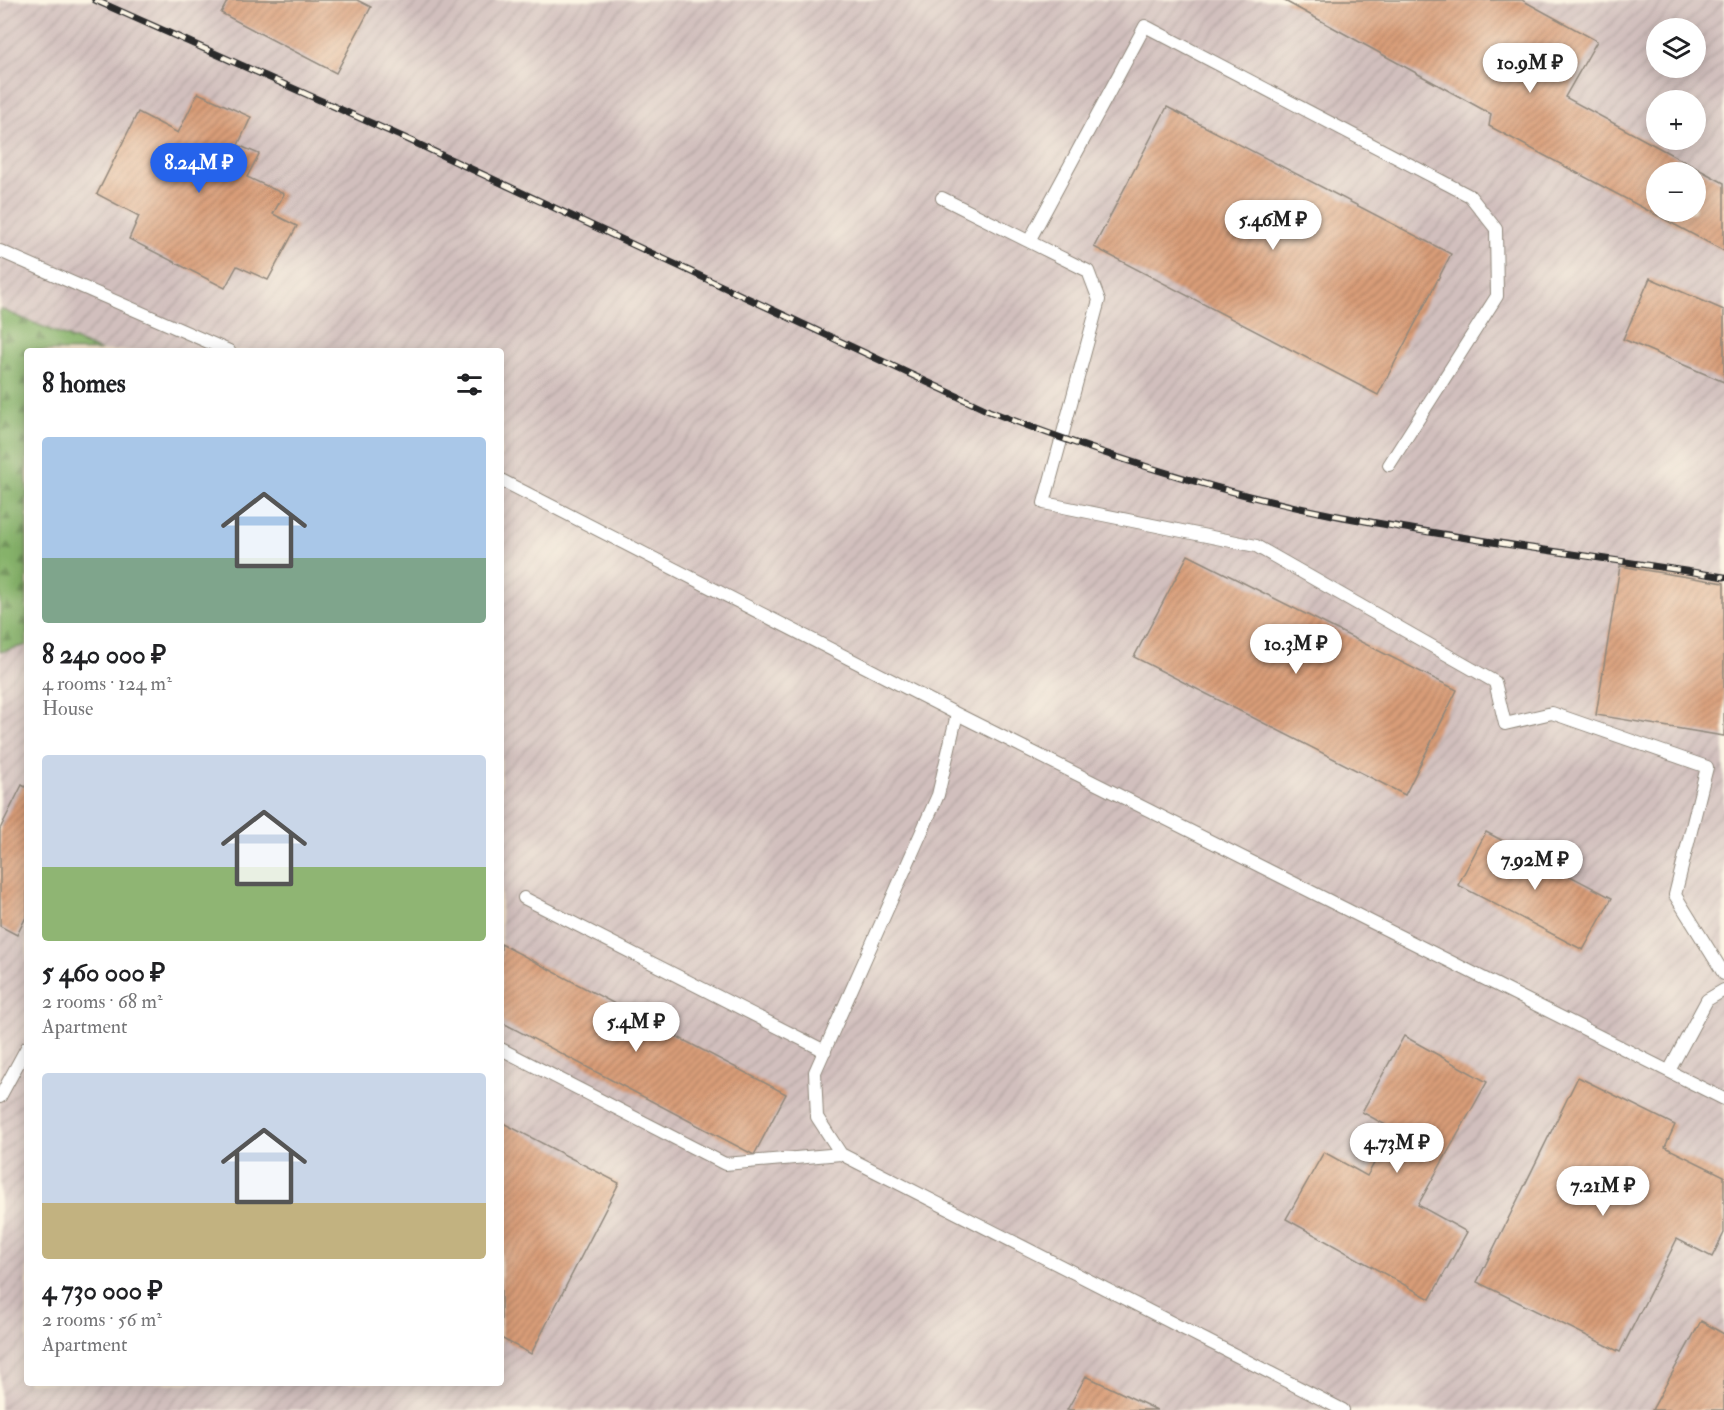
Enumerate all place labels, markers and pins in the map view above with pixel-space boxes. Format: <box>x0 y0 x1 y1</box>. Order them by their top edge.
pin: 10.9M ₽ <box>1475 43 1585 94</box>
pin: 8.24M ₽ <box>144 143 254 194</box>
pin: 5.46M ₽ <box>1218 200 1328 251</box>
pin: 10.3M ₽ <box>1241 624 1351 675</box>
pin: 7.92M ₽ <box>1480 840 1590 891</box>
pin: 5.4M ₽ <box>587 1002 685 1053</box>
pin: 4.73M ₽ <box>1342 1123 1452 1174</box>
pin: 7.21M ₽ <box>1548 1166 1658 1217</box>

